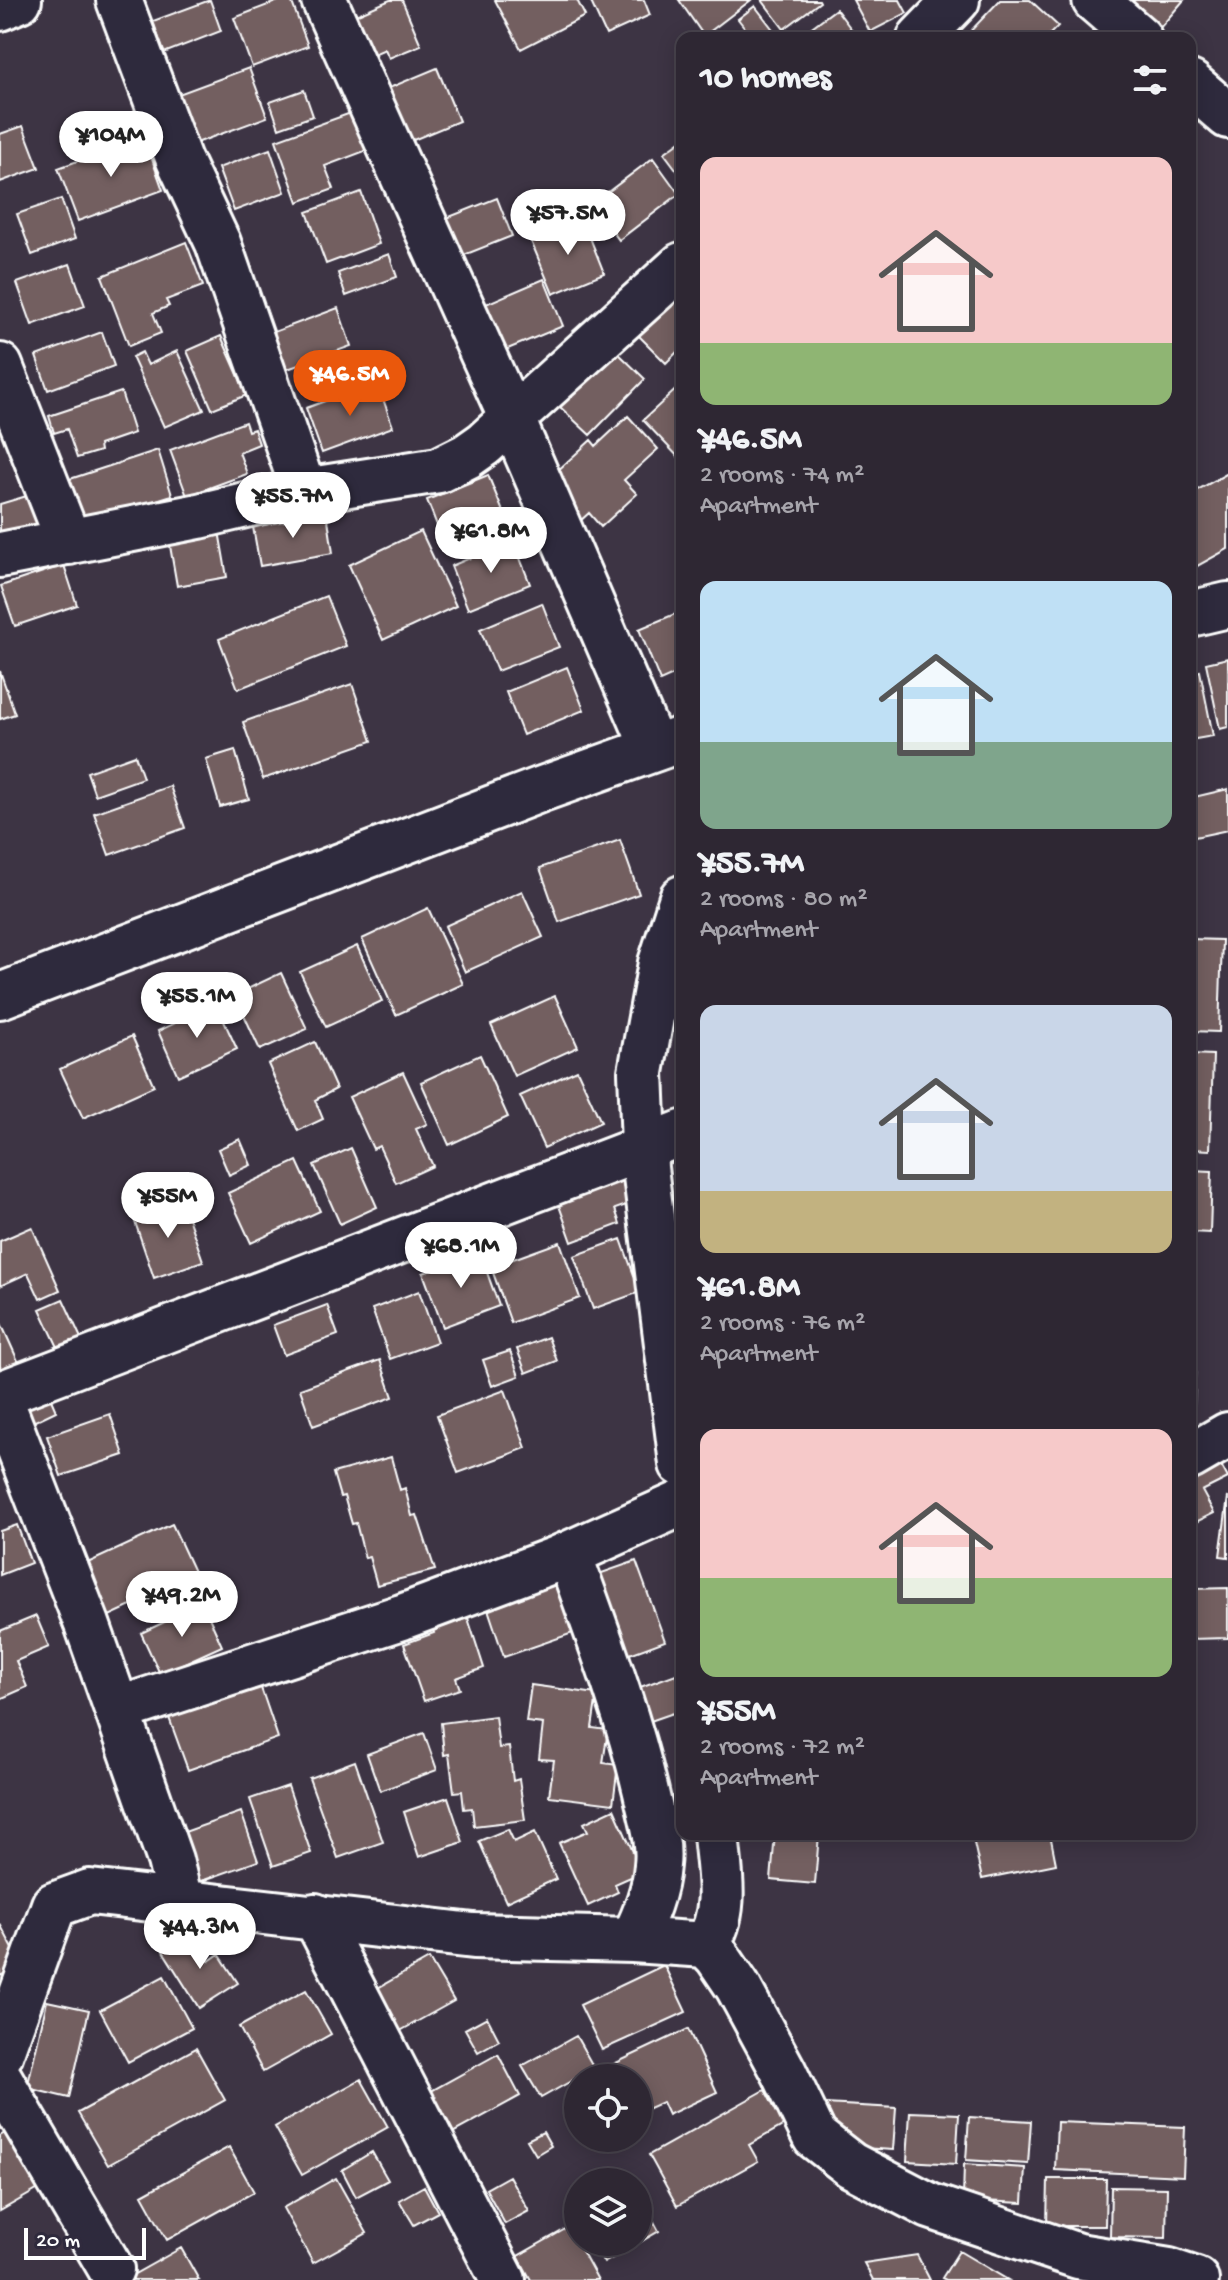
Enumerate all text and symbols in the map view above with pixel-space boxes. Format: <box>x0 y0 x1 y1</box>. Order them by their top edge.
icon: filters <box>1128 58 1172 102</box>
text: 10 homes <box>700 60 831 100</box>
pin: ¥104M <box>55 111 167 179</box>
text: ¥104M <box>77 121 145 152</box>
pin: ¥57.5M <box>503 189 633 257</box>
text: ¥57.5M <box>528 199 608 230</box>
icon: home <box>864 209 1008 353</box>
pin: ¥46.5M <box>285 350 415 418</box>
text: ¥46.5M <box>311 360 389 391</box>
text: ¥46.5M <box>700 421 801 461</box>
text: 2 rooms · 74 m² <box>700 461 864 492</box>
pin: ¥55.7M <box>228 472 358 540</box>
text: ¥55.7M <box>253 482 333 513</box>
text: Apartment <box>700 492 817 523</box>
pin: ¥61.8M <box>426 507 556 575</box>
text: ¥61.8M <box>453 517 529 548</box>
icon: home <box>864 633 1008 777</box>
text: ¥55.7M <box>700 845 803 885</box>
text: 2 rooms · 80 m² <box>700 885 868 916</box>
text: Apartment <box>700 916 817 947</box>
pin: ¥55.1M <box>132 972 262 1040</box>
text: ¥55.1M <box>159 982 235 1013</box>
icon: home <box>864 1057 1008 1201</box>
pin: ¥55M <box>121 1172 215 1240</box>
text: ¥55M <box>139 1182 197 1213</box>
pin: ¥68.1M <box>396 1222 526 1290</box>
text: ¥68.1M <box>423 1232 499 1263</box>
text: ¥61.8M <box>700 1269 800 1309</box>
text: 2 rooms · 76 m² <box>700 1309 865 1340</box>
text: Apartment <box>700 1340 817 1371</box>
icon: home <box>864 1481 1008 1625</box>
pin: ¥49.2M <box>117 1571 247 1639</box>
text: ¥49.2M <box>144 1581 220 1612</box>
text: ¥55M <box>700 1693 775 1733</box>
text: 2 rooms · 72 m² <box>700 1733 865 1764</box>
text: Apartment <box>700 1764 817 1795</box>
pin: ¥44.3M <box>135 1903 265 1971</box>
text: ¥44.3M <box>162 1913 238 1944</box>
map controls <box>564 2064 652 2256</box>
button: locate <box>564 2064 652 2152</box>
button: layers <box>564 2168 652 2256</box>
scale bar <box>24 2224 146 2260</box>
text: 20 m <box>36 2229 80 2255</box>

